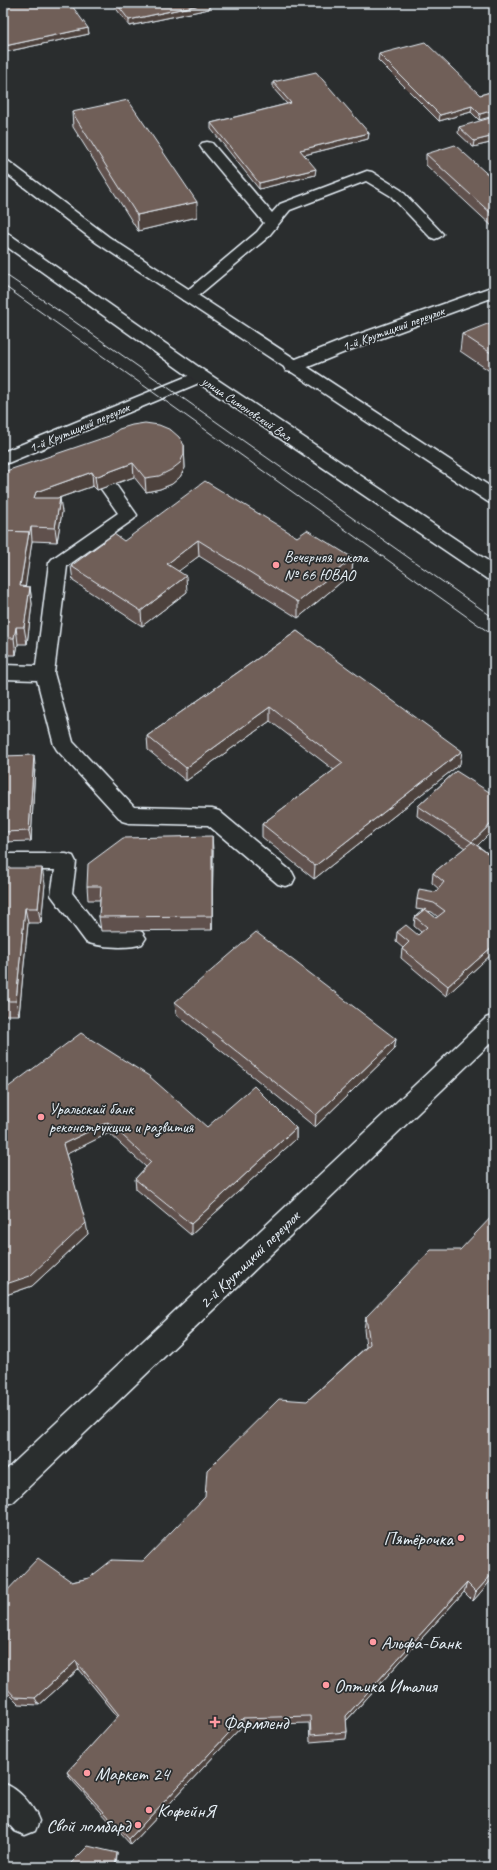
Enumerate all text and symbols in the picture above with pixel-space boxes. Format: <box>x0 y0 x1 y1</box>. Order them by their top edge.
street label: 1-й Крутицкий переулок <box>340 303 448 355</box>
street label: улица Симоновский Вал <box>198 372 295 445</box>
street label: 1-й Крутицкий переулок <box>27 399 133 456</box>
place label: Вечерняя школа № 66 ЮВАО <box>284 547 369 585</box>
marker: Вечерняя школа № 66 ЮВАО <box>271 560 281 570</box>
place label: Уральский банк реконструкции и развития <box>49 1099 195 1137</box>
marker: Уральский банк реконструкции и развития <box>36 1112 46 1122</box>
street label: 2-й Крутицкий переулок <box>195 1205 306 1313</box>
place label: Пятёрочка <box>383 1527 454 1551</box>
marker: Пятёрочка <box>456 1533 466 1543</box>
place label: Альфа-Банк <box>381 1631 463 1655</box>
marker: Альфа-Банк <box>368 1637 378 1647</box>
place label: Оптика Италия <box>334 1674 439 1698</box>
marker: Оптика Италия <box>321 1680 331 1690</box>
place label: Фармленд <box>223 1711 290 1735</box>
marker: Фармленд <box>210 1717 220 1727</box>
place label: Маркет 24 <box>95 1762 172 1786</box>
marker: Маркет 24 <box>82 1768 92 1778</box>
place label: КофейнЯ <box>157 1799 217 1823</box>
marker: КофейнЯ <box>144 1805 154 1815</box>
place label: Свой ломбард <box>46 1814 132 1838</box>
marker: Свой ломбард <box>133 1820 143 1830</box>

